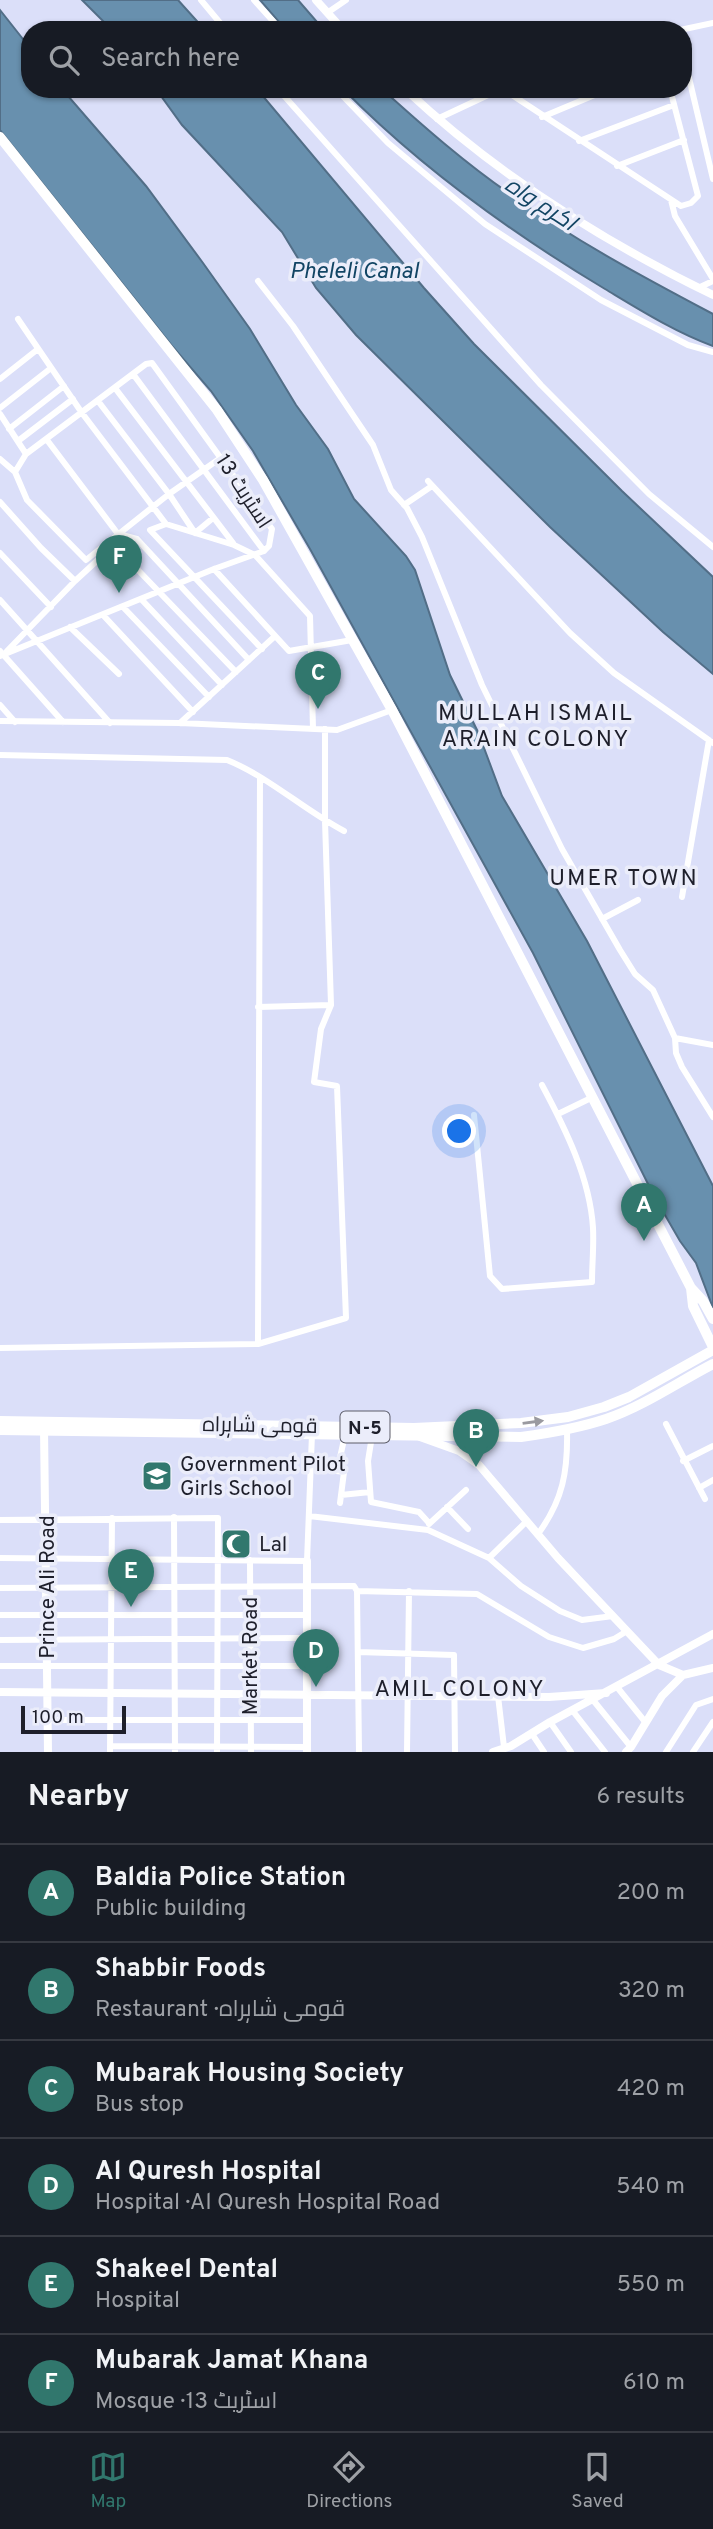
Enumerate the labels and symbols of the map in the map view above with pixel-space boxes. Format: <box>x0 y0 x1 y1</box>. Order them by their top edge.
water label: اکرم واہ <box>499 171 583 240</box>
water label: Pheleli Canal <box>289 258 420 287</box>
street label: اسٹریٹ 13 <box>209 449 277 534</box>
pin: F <box>96 535 142 593</box>
pin: C <box>295 651 341 709</box>
district label: MULLAH ISMAIL ARAIN COLONY <box>438 700 634 755</box>
district label: UMER TOWN <box>549 865 699 894</box>
your location <box>442 1114 476 1148</box>
pin: A <box>621 1183 667 1241</box>
pin: B <box>453 1409 499 1467</box>
street label: قومی شاہراہ <box>202 1412 318 1441</box>
road number: N-5 <box>340 1412 390 1442</box>
one-way arrow <box>523 1416 545 1427</box>
place label: Government Pilot Girls School <box>180 1452 346 1503</box>
school or university icon: Government Pilot Girls School <box>140 1459 174 1493</box>
street label: Prince Ali Road <box>35 1515 62 1659</box>
mosque icon: Lal <box>219 1527 253 1561</box>
place label: Lal <box>259 1532 287 1559</box>
pin: E <box>108 1549 154 1607</box>
street label: Market Road <box>238 1597 265 1715</box>
pin: D <box>293 1629 339 1687</box>
district label: AMIL COLONY <box>374 1676 546 1705</box>
scale bar <box>21 1703 126 1735</box>

